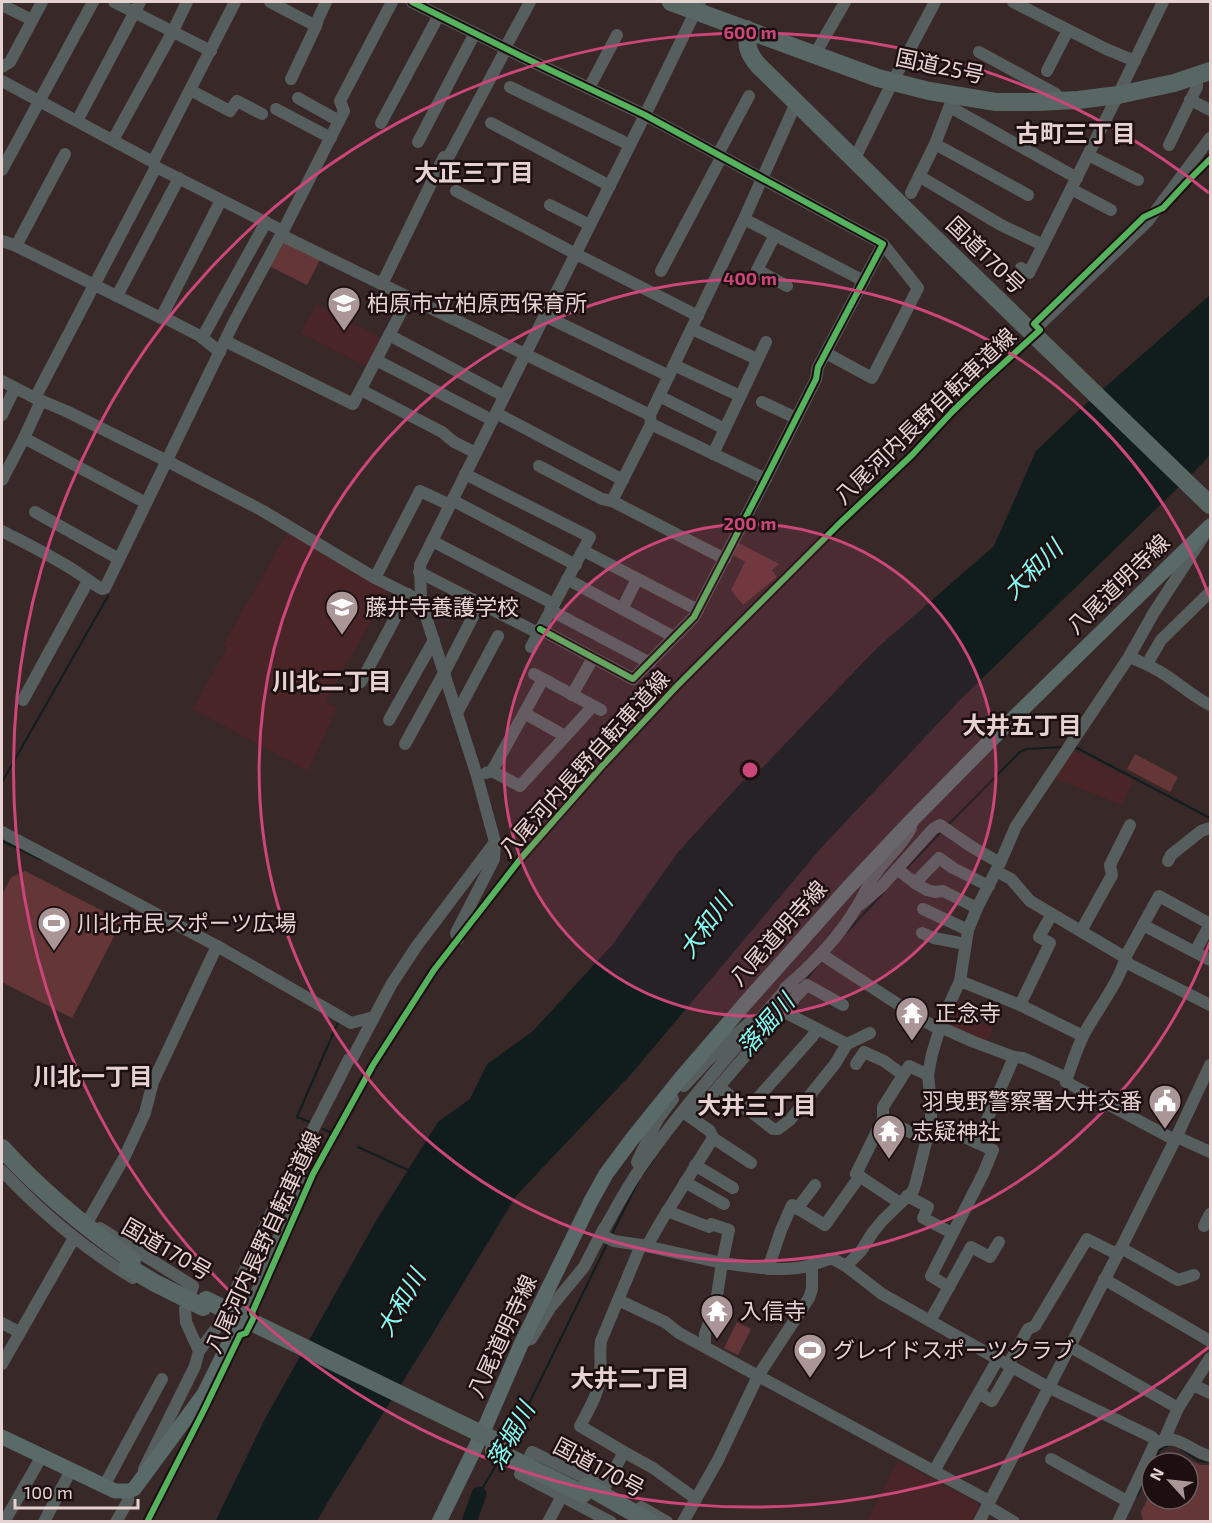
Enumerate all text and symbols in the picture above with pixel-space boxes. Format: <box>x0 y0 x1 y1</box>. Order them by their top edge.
text: 600 m <box>723 21 777 43</box>
street label: 国道25号 <box>893 43 987 87</box>
district label: 古町三丁目 <box>1016 118 1136 147</box>
district label: 大正三丁目 <box>414 157 534 186</box>
street label: 国道170号 <box>942 210 1031 298</box>
text: 400 m <box>723 267 777 289</box>
school or university icon: 柏原市立柏原西保育所 <box>326 285 362 332</box>
place label: 柏原市立柏原西保育所 <box>367 289 587 315</box>
street label: 八尾河内長野自転車道線 <box>828 322 1020 509</box>
text: 200 m <box>724 512 776 534</box>
street label: 八尾道明寺線 <box>1061 528 1174 638</box>
water label: 大和川 <box>996 531 1070 605</box>
school or university icon: 藤井寺養護学校 <box>324 589 360 636</box>
place label: 藤井寺養護学校 <box>365 593 519 619</box>
street label: 八尾河内長野自転車道線 <box>493 665 674 862</box>
district label: 川北二丁目 <box>272 666 392 695</box>
district label: 大井五丁目 <box>962 710 1082 739</box>
centre of rings <box>740 760 760 780</box>
street label: 八尾道明寺線 <box>723 875 831 990</box>
water label: 大和川 <box>672 885 739 963</box>
sports icon: 川北市民スポーツ広場 <box>36 905 72 952</box>
place label: 川北市民スポーツ広場 <box>77 909 297 935</box>
water label: 落堀川 <box>730 985 801 1061</box>
temple icon: 正念寺 <box>894 995 930 1042</box>
place label: 正念寺 <box>935 999 1001 1025</box>
district label: 川北一丁目 <box>33 1061 153 1090</box>
public building icon: 羽曳野警察署大井交番 <box>1147 1083 1183 1130</box>
place label: 羽曳野警察署大井交番 <box>922 1087 1142 1113</box>
district label: 大井三丁目 <box>697 1090 817 1119</box>
temple icon: 志疑神社 <box>871 1113 907 1160</box>
place label: 志疑神社 <box>912 1117 1000 1143</box>
street label: 八尾河内長野自転車道線 <box>199 1126 325 1357</box>
street label: 国道170号 <box>118 1212 217 1284</box>
water label: 大和川 <box>369 1261 432 1341</box>
street label: 八尾道明寺線 <box>461 1270 541 1401</box>
temple icon: 入信寺 <box>699 1293 735 1340</box>
place label: 入信寺 <box>740 1297 806 1323</box>
sports icon: グレイドスポーツクラブ <box>792 1332 828 1379</box>
place label: グレイドスポーツクラブ <box>833 1336 1075 1362</box>
district label: 大井二丁目 <box>570 1363 690 1392</box>
water label: 落堀川 <box>480 1394 541 1474</box>
street label: 国道170号 <box>550 1431 649 1501</box>
north arrow <box>1140 1451 1200 1511</box>
text: N <box>1145 1464 1167 1483</box>
scale bar <box>15 1472 138 1510</box>
text: 100 m <box>24 1481 73 1503</box>

